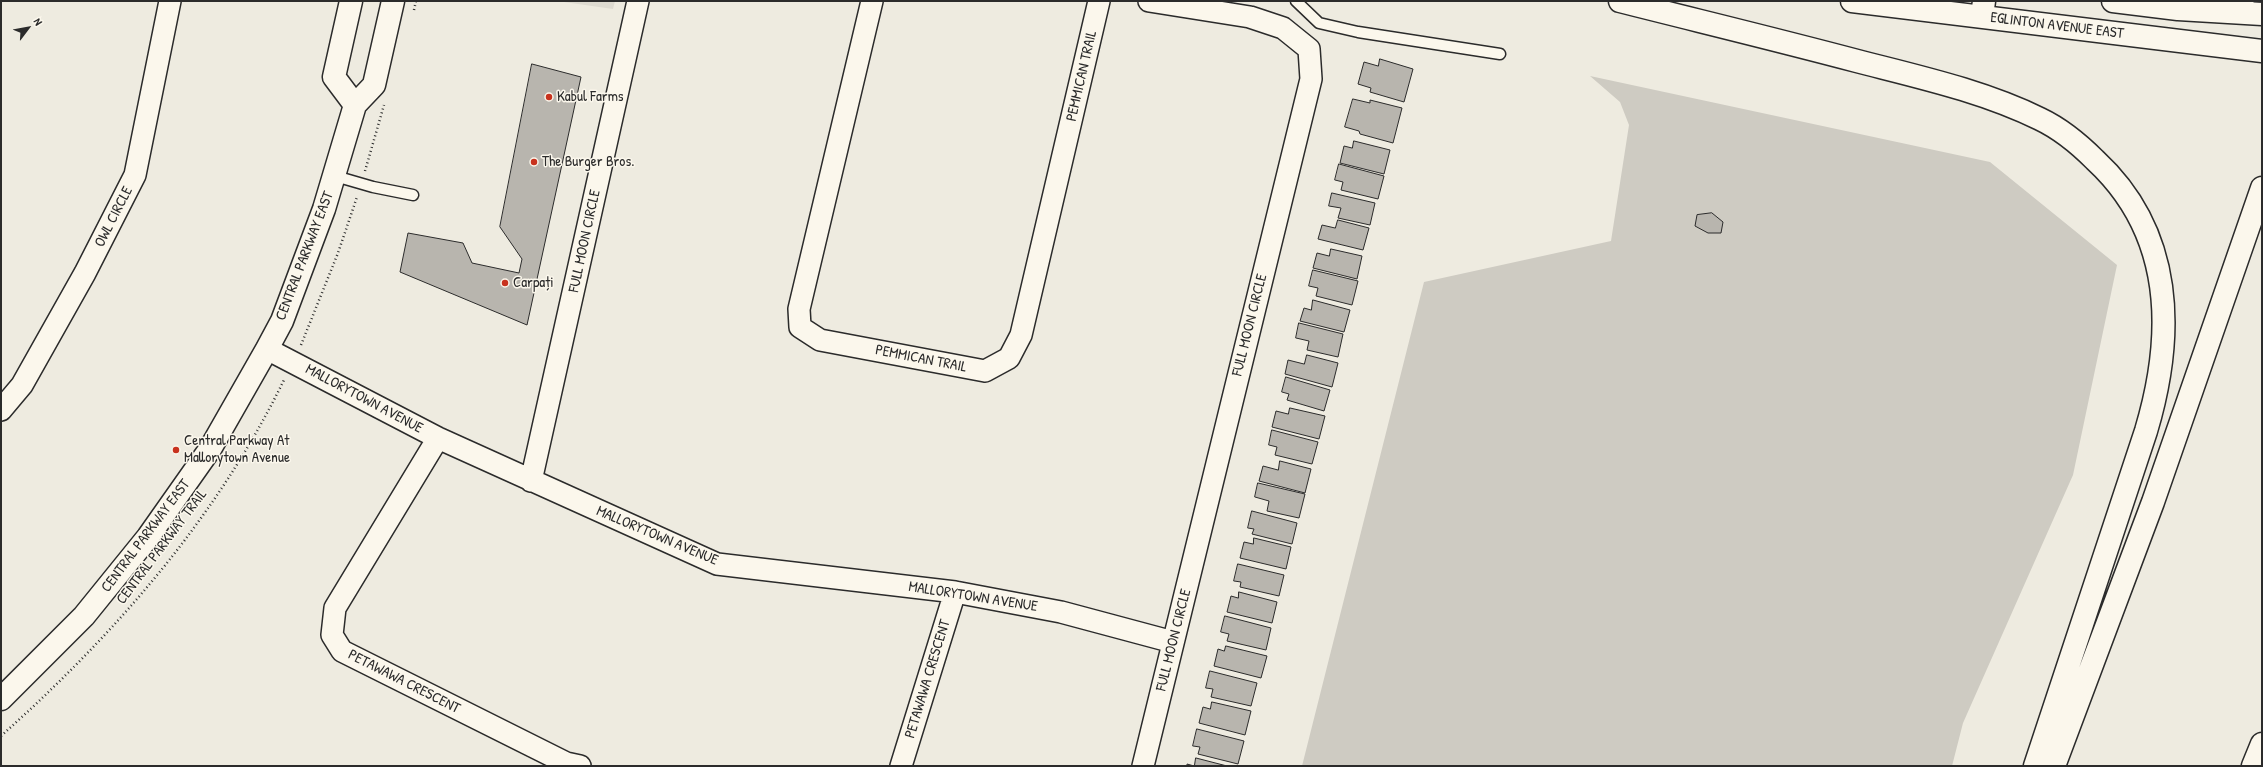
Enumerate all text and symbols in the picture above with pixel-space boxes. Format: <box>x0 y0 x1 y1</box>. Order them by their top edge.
north arrow <box>8 8 48 48</box>
street label: EGLINTON AVENUE EAST <box>1989 9 2125 43</box>
text: N <box>31 15 46 28</box>
street label: PEMMICAN TRAIL <box>1063 29 1101 123</box>
place label: Kabul Farms <box>557 88 624 106</box>
marker: Kabul Farms <box>544 92 554 102</box>
place label: The Burger Bros. <box>542 153 634 171</box>
marker: The Burger Bros. <box>529 157 539 167</box>
street label: OWL CIRCLE <box>91 184 137 250</box>
street label: FULL MOON CIRCLE <box>565 188 605 294</box>
street label: CENTRAL PARKWAY EAST <box>272 189 338 323</box>
street label: FULL MOON CIRCLE <box>1229 272 1271 378</box>
place label: Carpați <box>513 274 554 292</box>
marker: Carpați <box>500 278 510 288</box>
street label: PEMMICAN TRAIL <box>874 341 968 377</box>
street label: MALLORYTOWN AVENUE <box>302 360 426 438</box>
place label: Central Parkway At Mallorytown Avenue <box>184 432 290 467</box>
marker: Central Parkway At Mallorytown Avenue <box>171 445 181 455</box>
street label: CENTRAL PARKWAY EAST <box>98 476 194 596</box>
street label: CENTRAL PARKWAY TRAIL <box>113 486 211 608</box>
street label: MALLORYTOWN AVENUE <box>593 502 721 570</box>
street label: MALLORYTOWN AVENUE <box>907 578 1039 616</box>
street label: FULL MOON CIRCLE <box>1153 587 1195 693</box>
street label: PETAWAWA CRESCENT <box>901 617 955 741</box>
street label: PETAWAWA CRESCENT <box>345 646 463 718</box>

